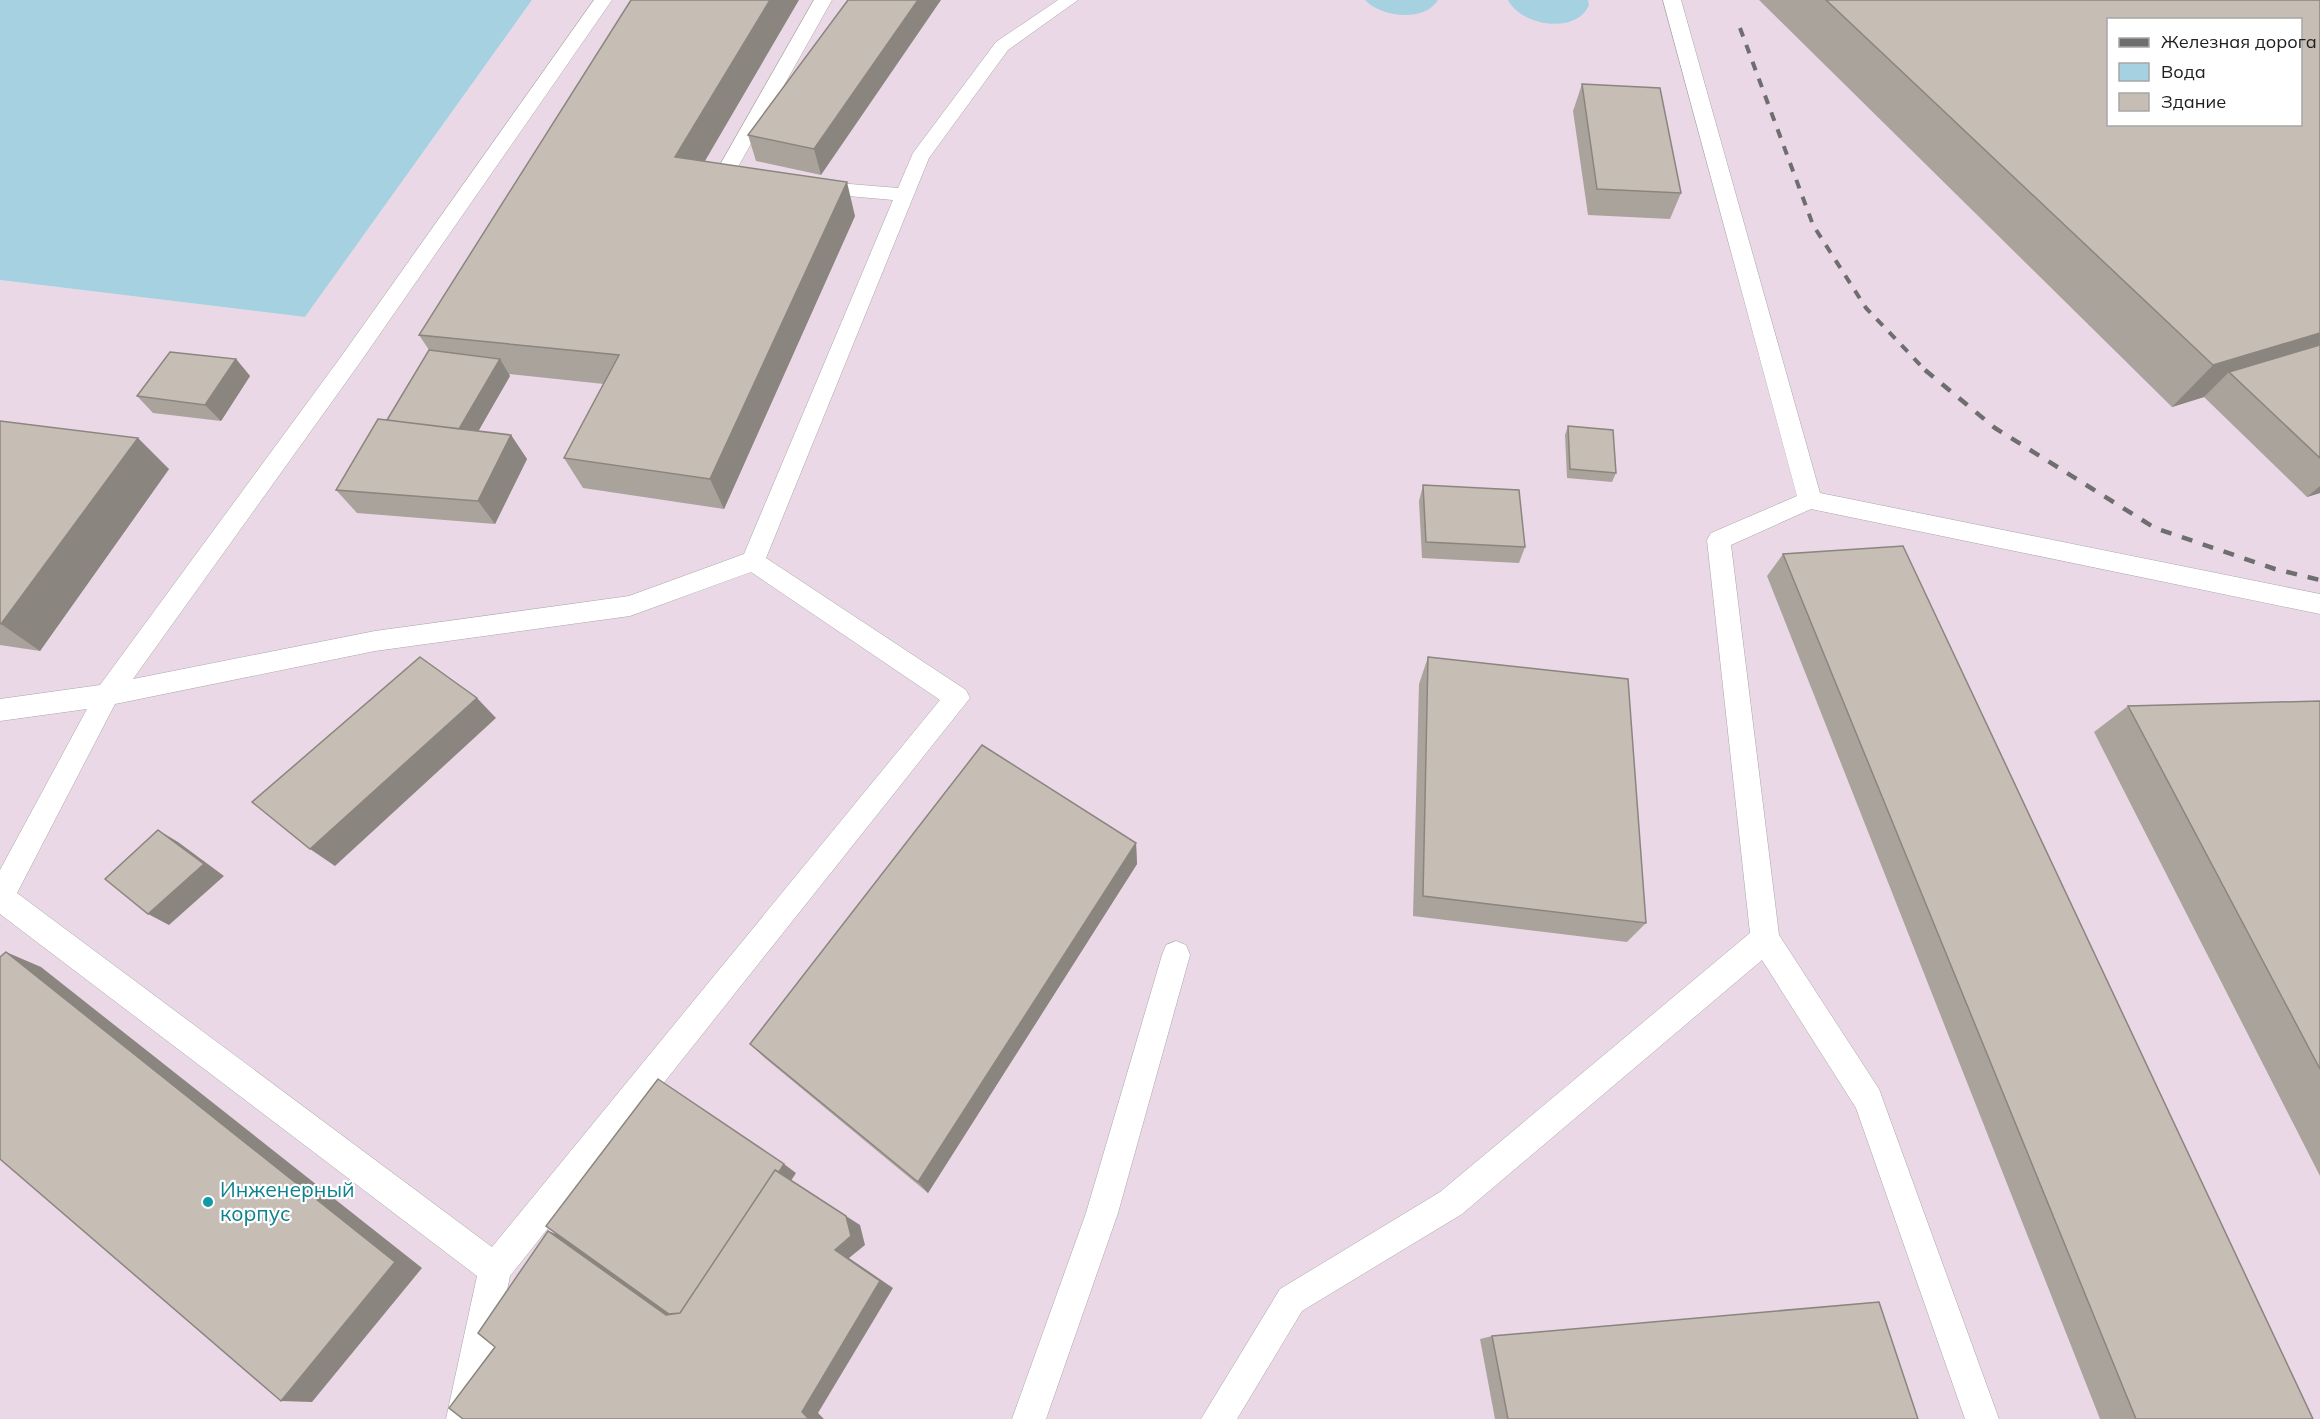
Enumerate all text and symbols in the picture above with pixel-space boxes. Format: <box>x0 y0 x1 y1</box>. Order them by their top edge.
legend <box>2107 18 2302 126</box>
text: Железная дорога <box>2161 30 2317 53</box>
text: Вода <box>2161 60 2206 83</box>
text: Здание <box>2161 90 2226 113</box>
place label: Инженерный корпус <box>220 1176 355 1226</box>
marker: Инженерный корпус <box>201 1195 215 1209</box>

